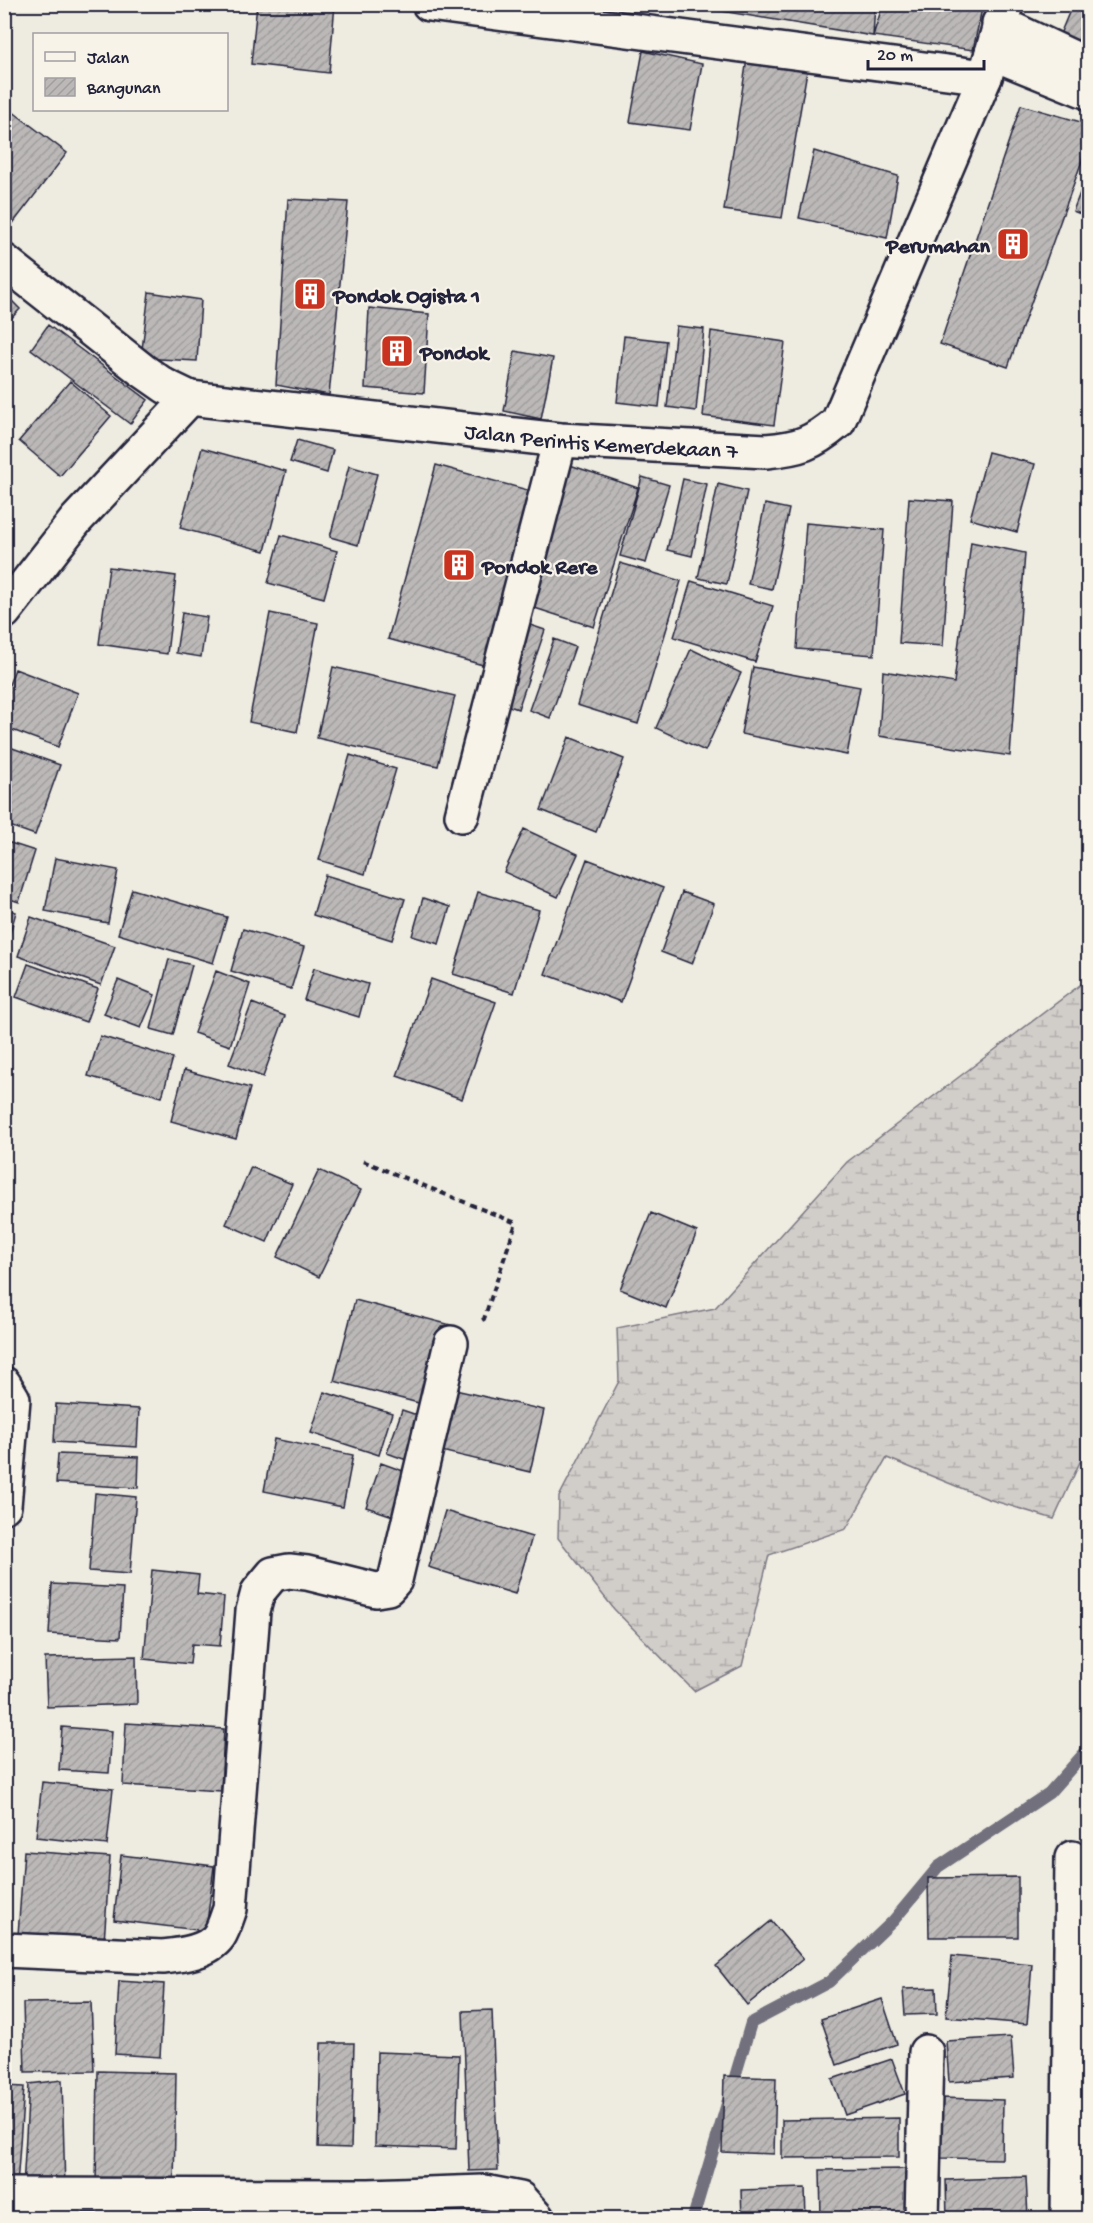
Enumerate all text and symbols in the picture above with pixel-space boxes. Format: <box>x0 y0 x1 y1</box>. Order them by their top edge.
legend <box>33 33 228 111</box>
scale bar <box>868 33 984 71</box>
text: 20 m <box>877 46 913 67</box>
text: Jalan <box>87 49 129 70</box>
text: Bangunan <box>86 79 161 100</box>
building icon: Perumahan <box>995 226 1031 262</box>
place label: Perumahan <box>885 235 991 261</box>
building icon: Pondok Ogista 1 <box>292 276 328 312</box>
place label: Pondok Ogista 1 <box>332 285 480 311</box>
building icon: Pondok <box>379 333 415 369</box>
place label: Pondok <box>419 342 490 368</box>
street label: Jalan Perintis Kemerdekaan 7 <box>463 420 739 467</box>
building icon: Pondok Rere <box>441 547 477 583</box>
place label: Pondok Rere <box>481 556 598 582</box>

